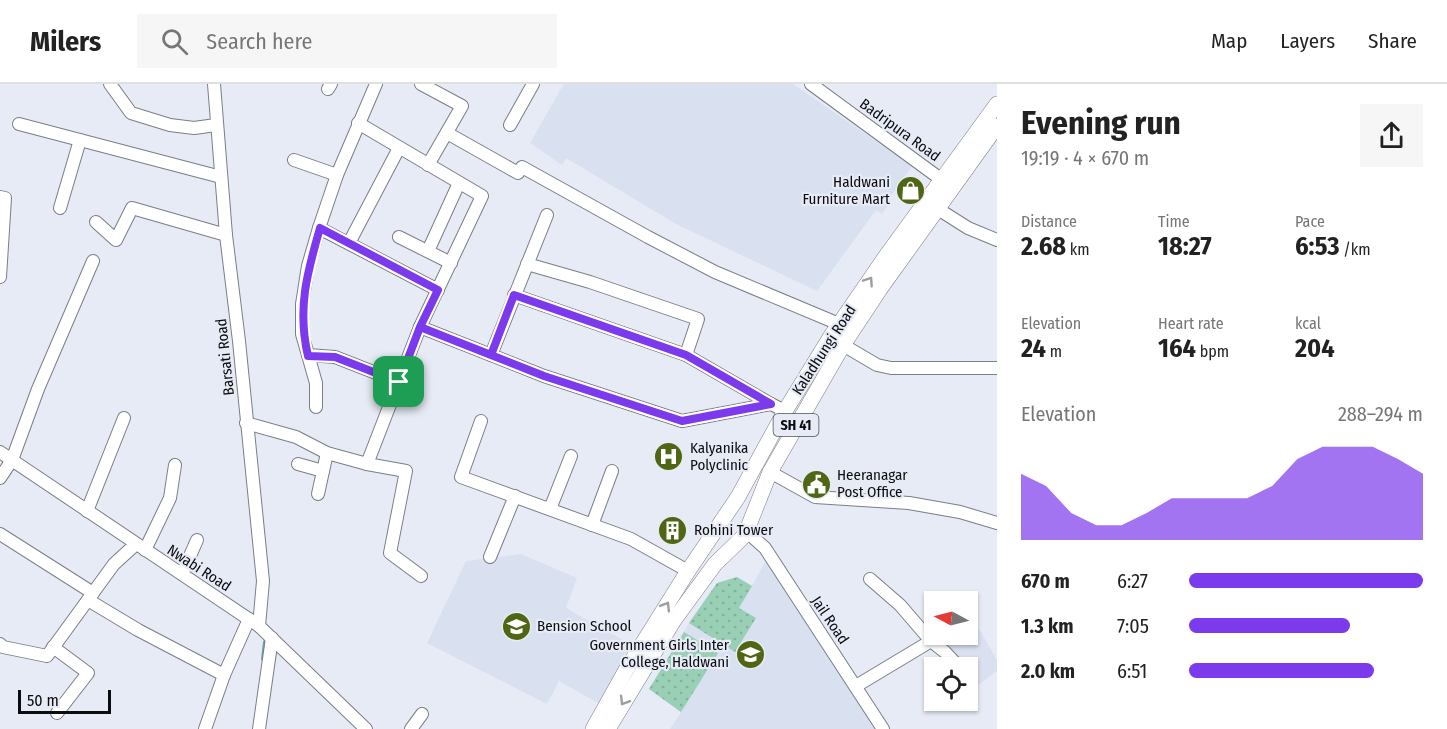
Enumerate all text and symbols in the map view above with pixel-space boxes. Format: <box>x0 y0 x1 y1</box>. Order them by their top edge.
search box <box>137 14 557 68</box>
text: Milers <box>30 25 101 58</box>
icon: search <box>158 25 191 58</box>
text: Search here <box>206 28 312 55</box>
text: Map <box>1211 28 1247 54</box>
text: Layers <box>1280 28 1335 54</box>
text: Share <box>1368 28 1417 54</box>
street label: Badripura Road <box>856 95 944 165</box>
text: Evening run <box>1021 103 1181 143</box>
button: share <box>1360 104 1423 167</box>
text: 19:19 · 4 × 670 m <box>1021 146 1149 170</box>
place label: Haldwani Furniture Mart <box>803 173 890 208</box>
shop icon: Haldwani Furniture Mart <box>895 175 927 207</box>
text: Distance <box>1021 212 1077 231</box>
text: Time <box>1158 212 1190 231</box>
text: Pace <box>1295 212 1325 231</box>
text: 2.68 <box>1021 231 1066 262</box>
text: 18:27 <box>1158 231 1212 262</box>
text: 6:53 <box>1295 231 1340 262</box>
text: km <box>1066 240 1090 259</box>
text: /km <box>1340 240 1371 259</box>
one-way arrow <box>862 277 873 288</box>
street label: Kaladhungi Road <box>788 302 860 398</box>
text: Elevation <box>1021 314 1081 333</box>
text: Heart rate <box>1158 314 1224 333</box>
text: kcal <box>1295 314 1321 333</box>
street label: Barsati Road <box>212 317 238 397</box>
text: 24 <box>1021 333 1046 364</box>
text: 164 <box>1158 333 1196 364</box>
text: 204 <box>1295 333 1335 364</box>
text: m <box>1046 342 1062 361</box>
text: bpm <box>1196 342 1229 361</box>
pin <box>373 356 424 407</box>
icon: arrive <box>382 365 415 398</box>
text: Elevation <box>1021 402 1096 426</box>
text: 288–294 m <box>1338 402 1423 426</box>
road number: SH 41 <box>774 414 818 436</box>
place label: Kalyanika Polyclinic <box>690 439 749 474</box>
hospital icon: Kalyanika Polyclinic <box>653 441 685 473</box>
place label: Heeranagar Post Office <box>837 466 908 501</box>
public building icon: Heeranagar Post Office <box>800 468 832 500</box>
building icon: Rohini Tower <box>657 514 689 546</box>
place label: Rohini Tower <box>694 521 774 539</box>
street label: Nwabi Road <box>164 541 234 595</box>
text: 670 m <box>1021 569 1070 593</box>
text: 6:27 <box>1117 569 1148 593</box>
north arrow <box>924 591 978 645</box>
map controls <box>924 591 978 711</box>
street label: Jail Road <box>807 593 853 647</box>
one-way arrow <box>659 602 670 613</box>
school or university icon: Bension School <box>500 610 532 642</box>
text: 1.3 km <box>1021 614 1073 638</box>
text: 7:05 <box>1117 614 1149 638</box>
place label: Bension School <box>537 617 632 635</box>
place label: Government Girls Inter College, Haldwani <box>589 636 730 671</box>
school or university icon: Government Girls Inter College, Haldwani <box>734 638 766 670</box>
button: locate <box>924 657 978 711</box>
text: 2.0 km <box>1021 659 1075 683</box>
text: 6:51 <box>1117 659 1147 683</box>
scale bar <box>18 687 111 714</box>
text: 50 m <box>27 691 59 710</box>
one-way arrow <box>620 695 632 705</box>

